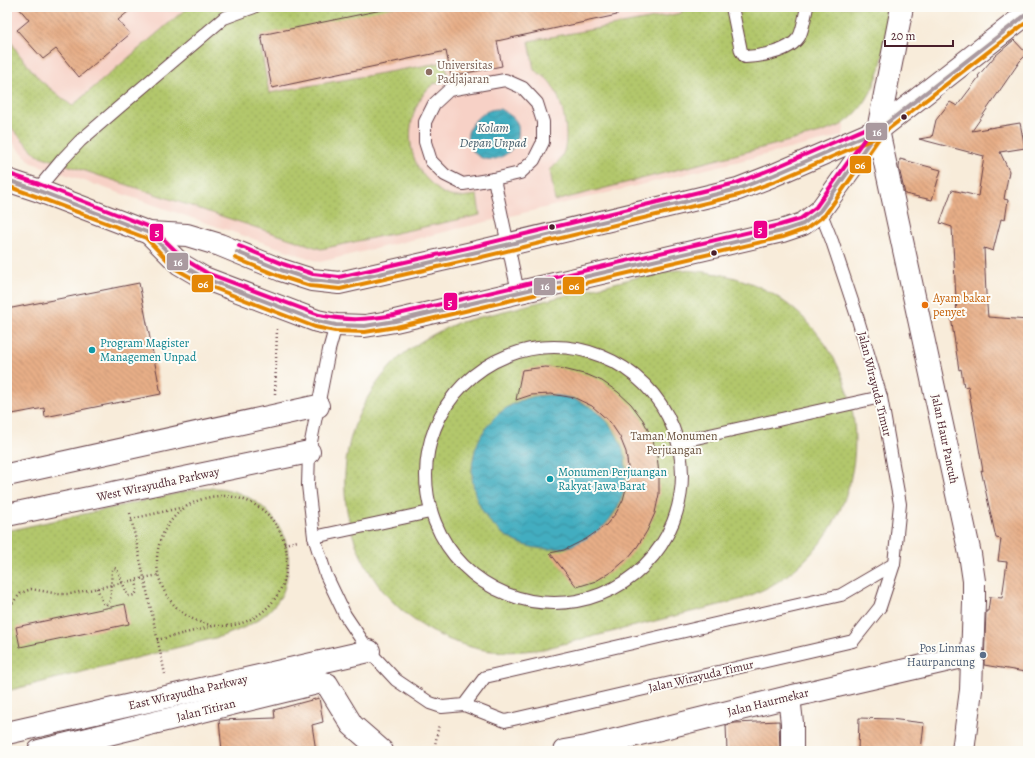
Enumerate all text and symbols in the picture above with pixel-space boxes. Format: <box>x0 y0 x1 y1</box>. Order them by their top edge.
scale bar <box>885 22 953 48</box>
text: 20 m <box>891 28 915 44</box>
place label: Universitas Padjajaran <box>437 57 493 87</box>
marker: Universitas Padjajaran <box>424 67 434 77</box>
unlabelled marker <box>899 112 909 122</box>
water label: Kolam Depan Unpad <box>460 119 526 151</box>
line badge: 16 <box>865 122 888 141</box>
text: 16 <box>872 125 882 140</box>
line badge: 06 <box>849 155 872 174</box>
text: 06 <box>855 158 865 173</box>
line badge: 5 <box>753 220 768 239</box>
unlabelled marker <box>547 222 557 232</box>
text: 5 <box>758 222 763 237</box>
line badge: 5 <box>149 223 164 242</box>
text: 5 <box>155 225 160 240</box>
unlabelled marker <box>709 248 719 258</box>
line badge: 16 <box>166 252 189 271</box>
text: 16 <box>173 255 183 270</box>
line badge: 06 <box>191 274 214 293</box>
line badge: 06 <box>562 276 585 295</box>
text: 06 <box>198 277 208 292</box>
line badge: 16 <box>533 277 556 296</box>
text: 16 <box>540 279 550 294</box>
text: 06 <box>569 279 579 294</box>
place label: Ayam bakar penyet <box>932 290 991 320</box>
line badge: 5 <box>443 292 458 311</box>
text: 5 <box>448 295 453 310</box>
marker: Ayam bakar penyet <box>920 300 930 310</box>
street label: Jalan Wirayuda Timur <box>854 330 896 438</box>
place label: Program Magister Managemen Unpad <box>100 335 197 365</box>
marker: Program Magister Managemen Unpad <box>87 345 97 355</box>
street label: Jalan Haur Pancuh <box>928 393 962 486</box>
park label: Taman Monumen Perjuangan <box>631 428 718 458</box>
street label: West Wirayudha Parkway <box>94 463 221 505</box>
place label: Monumen Perjuangan Rakyat Jawa Barat <box>558 464 667 494</box>
marker: Monumen Perjuangan Rakyat Jawa Barat <box>545 474 555 484</box>
place label: Pos Linmas Haurpancung <box>907 640 975 670</box>
marker: Pos Linmas Haurpancung <box>978 650 988 660</box>
street label: Jalan Wirayuda Timur <box>647 656 756 696</box>
street label: East Wirayudha Parkway <box>127 670 250 713</box>
street label: Jalan Haurmekar <box>726 684 811 720</box>
street label: Jalan Titiran <box>175 695 238 725</box>

